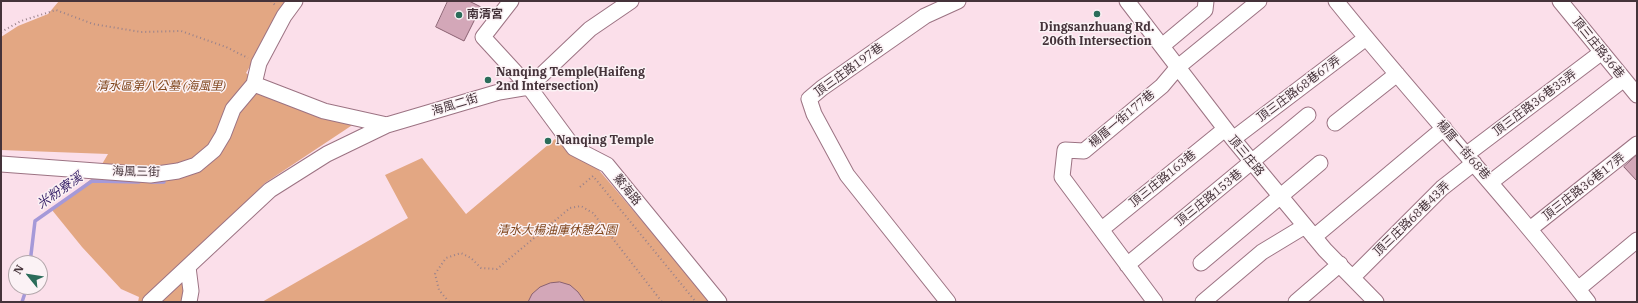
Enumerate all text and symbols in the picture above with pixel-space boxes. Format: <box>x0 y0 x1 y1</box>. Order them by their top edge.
place label: 南清宮 <box>467 8 503 22</box>
marker: Dingsanzhuang Rd. 206th Intersection <box>1092 9 1102 19</box>
marker: 南清宮 <box>454 10 464 20</box>
street label: 頂三庄路36巷 <box>1569 15 1627 81</box>
place label: Dingsanzhuang Rd. 206th Intersection <box>1040 21 1154 49</box>
street label: 頂三庄路197巷 <box>812 40 886 100</box>
street label: 頂三庄路68巷67弄 <box>1254 53 1344 125</box>
place label: Nanqing Temple(Haifeng 2nd Intersection) <box>496 66 645 94</box>
street label: 頂三庄路36巷35弄 <box>1490 67 1580 139</box>
marker: Nanqing Temple(Haifeng 2nd Intersection) <box>483 75 493 85</box>
park label: 清水區第八公墓 (海風里) <box>96 80 226 94</box>
street label: 楊厝一街177巷 <box>1086 87 1158 151</box>
street label: 海風二街 <box>430 91 480 119</box>
street label: 楊厝一街68巷 <box>1433 117 1493 183</box>
street label: 頂三庄路 <box>1225 133 1267 179</box>
place label: Nanqing Temple <box>556 134 654 148</box>
marker: Nanqing Temple <box>543 136 553 146</box>
street label: 頂三庄路163巷 <box>1127 148 1199 210</box>
street label: 頂三庄路36巷17弄 <box>1540 150 1628 224</box>
street label: 海風三街 <box>112 164 160 180</box>
street label: 頂三庄路153巷 <box>1173 167 1245 229</box>
water label: 米粉寮溪 <box>34 170 86 212</box>
street label: 鰲海路 <box>610 171 644 209</box>
street label: 頂三庄路68巷43弄 <box>1371 179 1453 259</box>
park label: 清水大楊油庫休憩公園 <box>497 224 617 238</box>
north arrow <box>8 255 48 295</box>
text: N <box>10 262 27 277</box>

